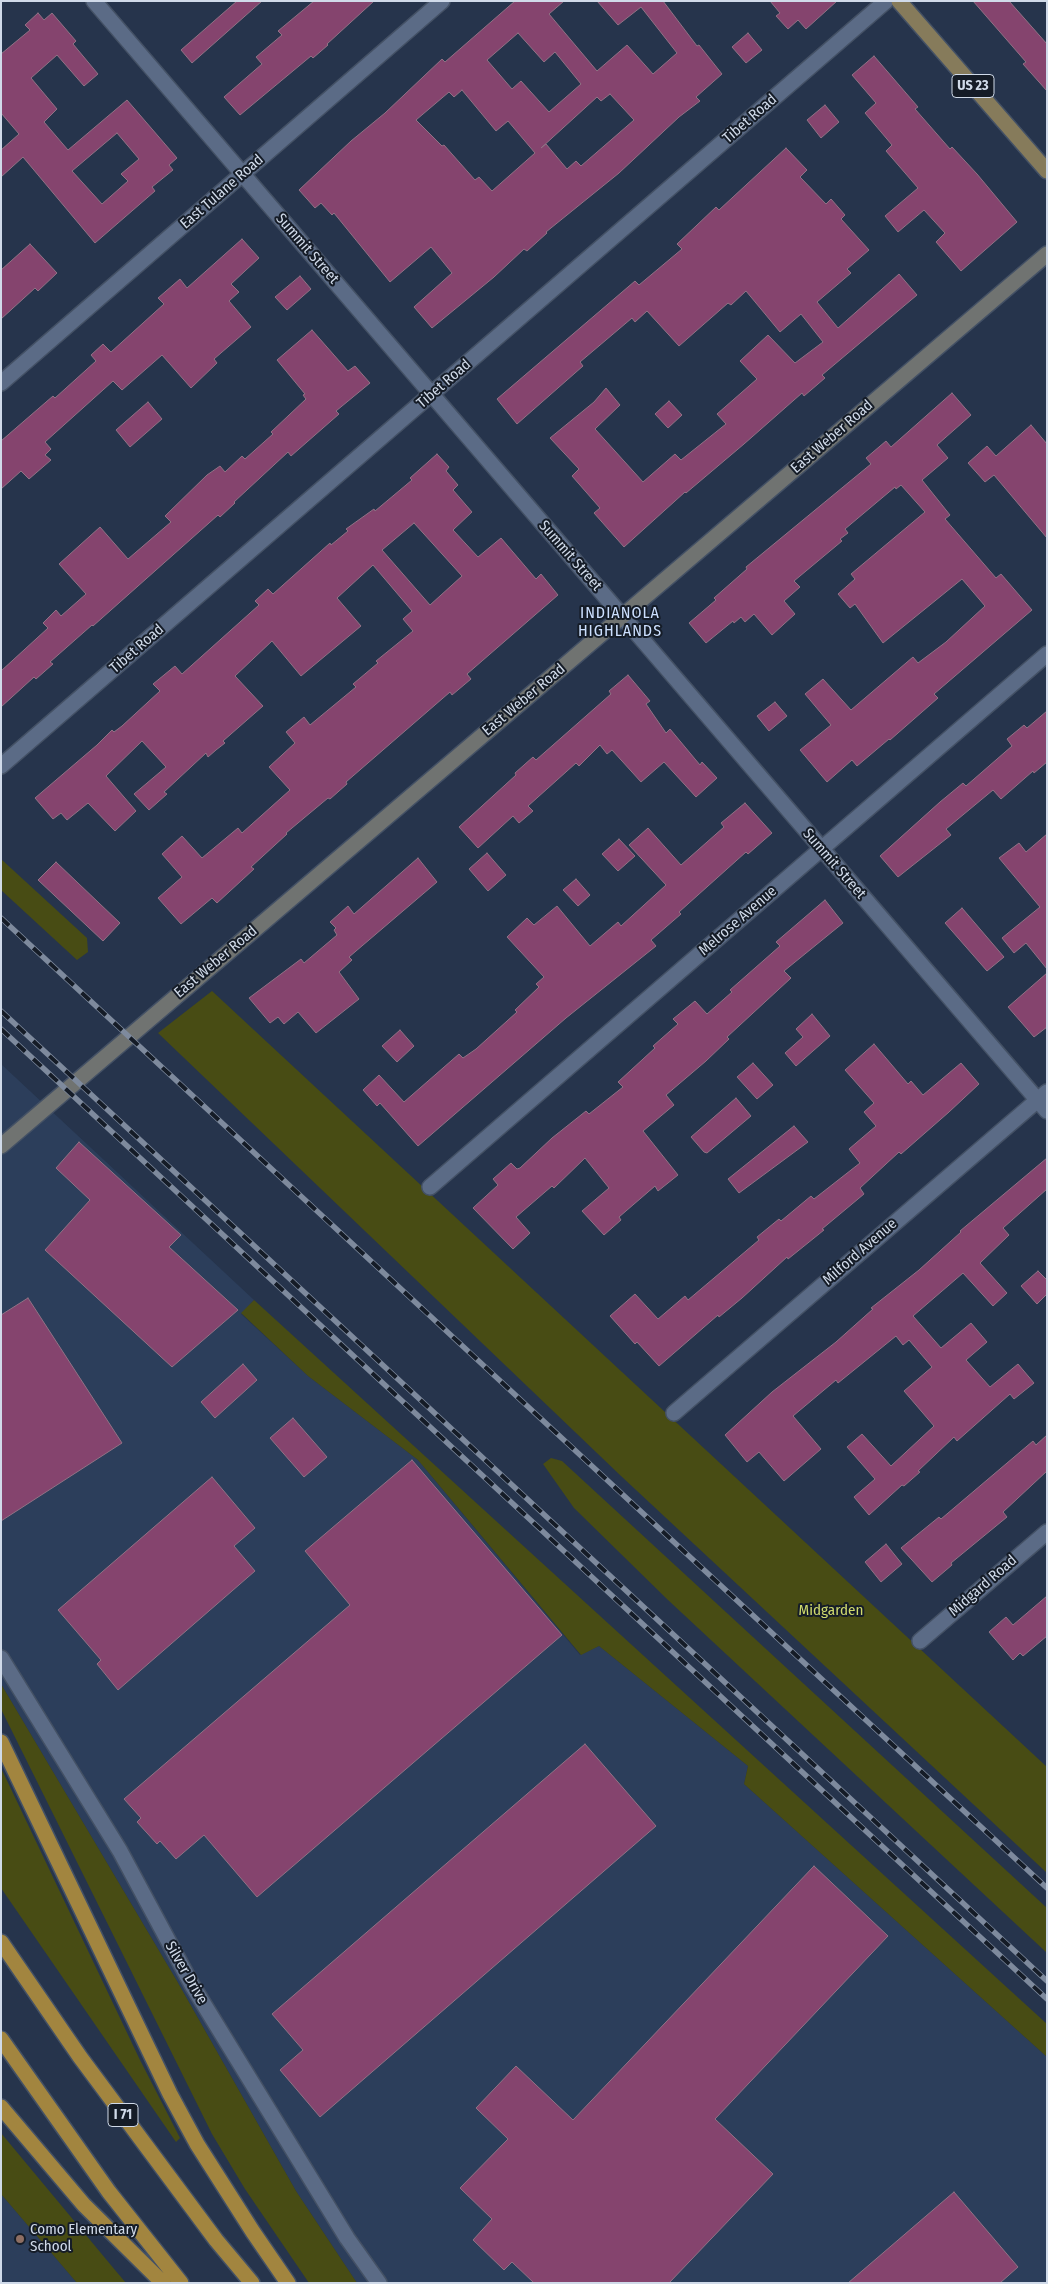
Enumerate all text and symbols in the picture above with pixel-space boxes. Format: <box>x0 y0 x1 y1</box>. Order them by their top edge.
road number: US 23 <box>952 74 994 98</box>
street label: Tibet Road <box>719 91 781 147</box>
street label: East Tulane Road <box>177 151 267 233</box>
street label: Summit Street <box>272 210 342 288</box>
street label: Tibet Road <box>413 356 475 412</box>
street label: East Weber Road <box>787 397 877 477</box>
street label: Summit Street <box>535 517 605 595</box>
district label: INDIANOLA HIGHLANDS <box>577 604 663 642</box>
street label: Tibet Road <box>106 621 168 677</box>
street label: East Weber Road <box>479 660 569 740</box>
street label: Summit Street <box>799 825 869 903</box>
street label: Melrose Avenue <box>695 882 781 960</box>
street label: East Weber Road <box>171 922 261 1002</box>
street label: Milford Avenue <box>819 1215 901 1289</box>
street label: Midgard Road <box>945 1552 1021 1620</box>
park label: Midgarden <box>799 1602 863 1620</box>
street label: Silver Drive <box>161 1938 211 2008</box>
road number: I 71 <box>108 2104 138 2126</box>
place label: Como Elementary School <box>30 2221 137 2256</box>
marker: Como Elementary School <box>14 2233 26 2245</box>

